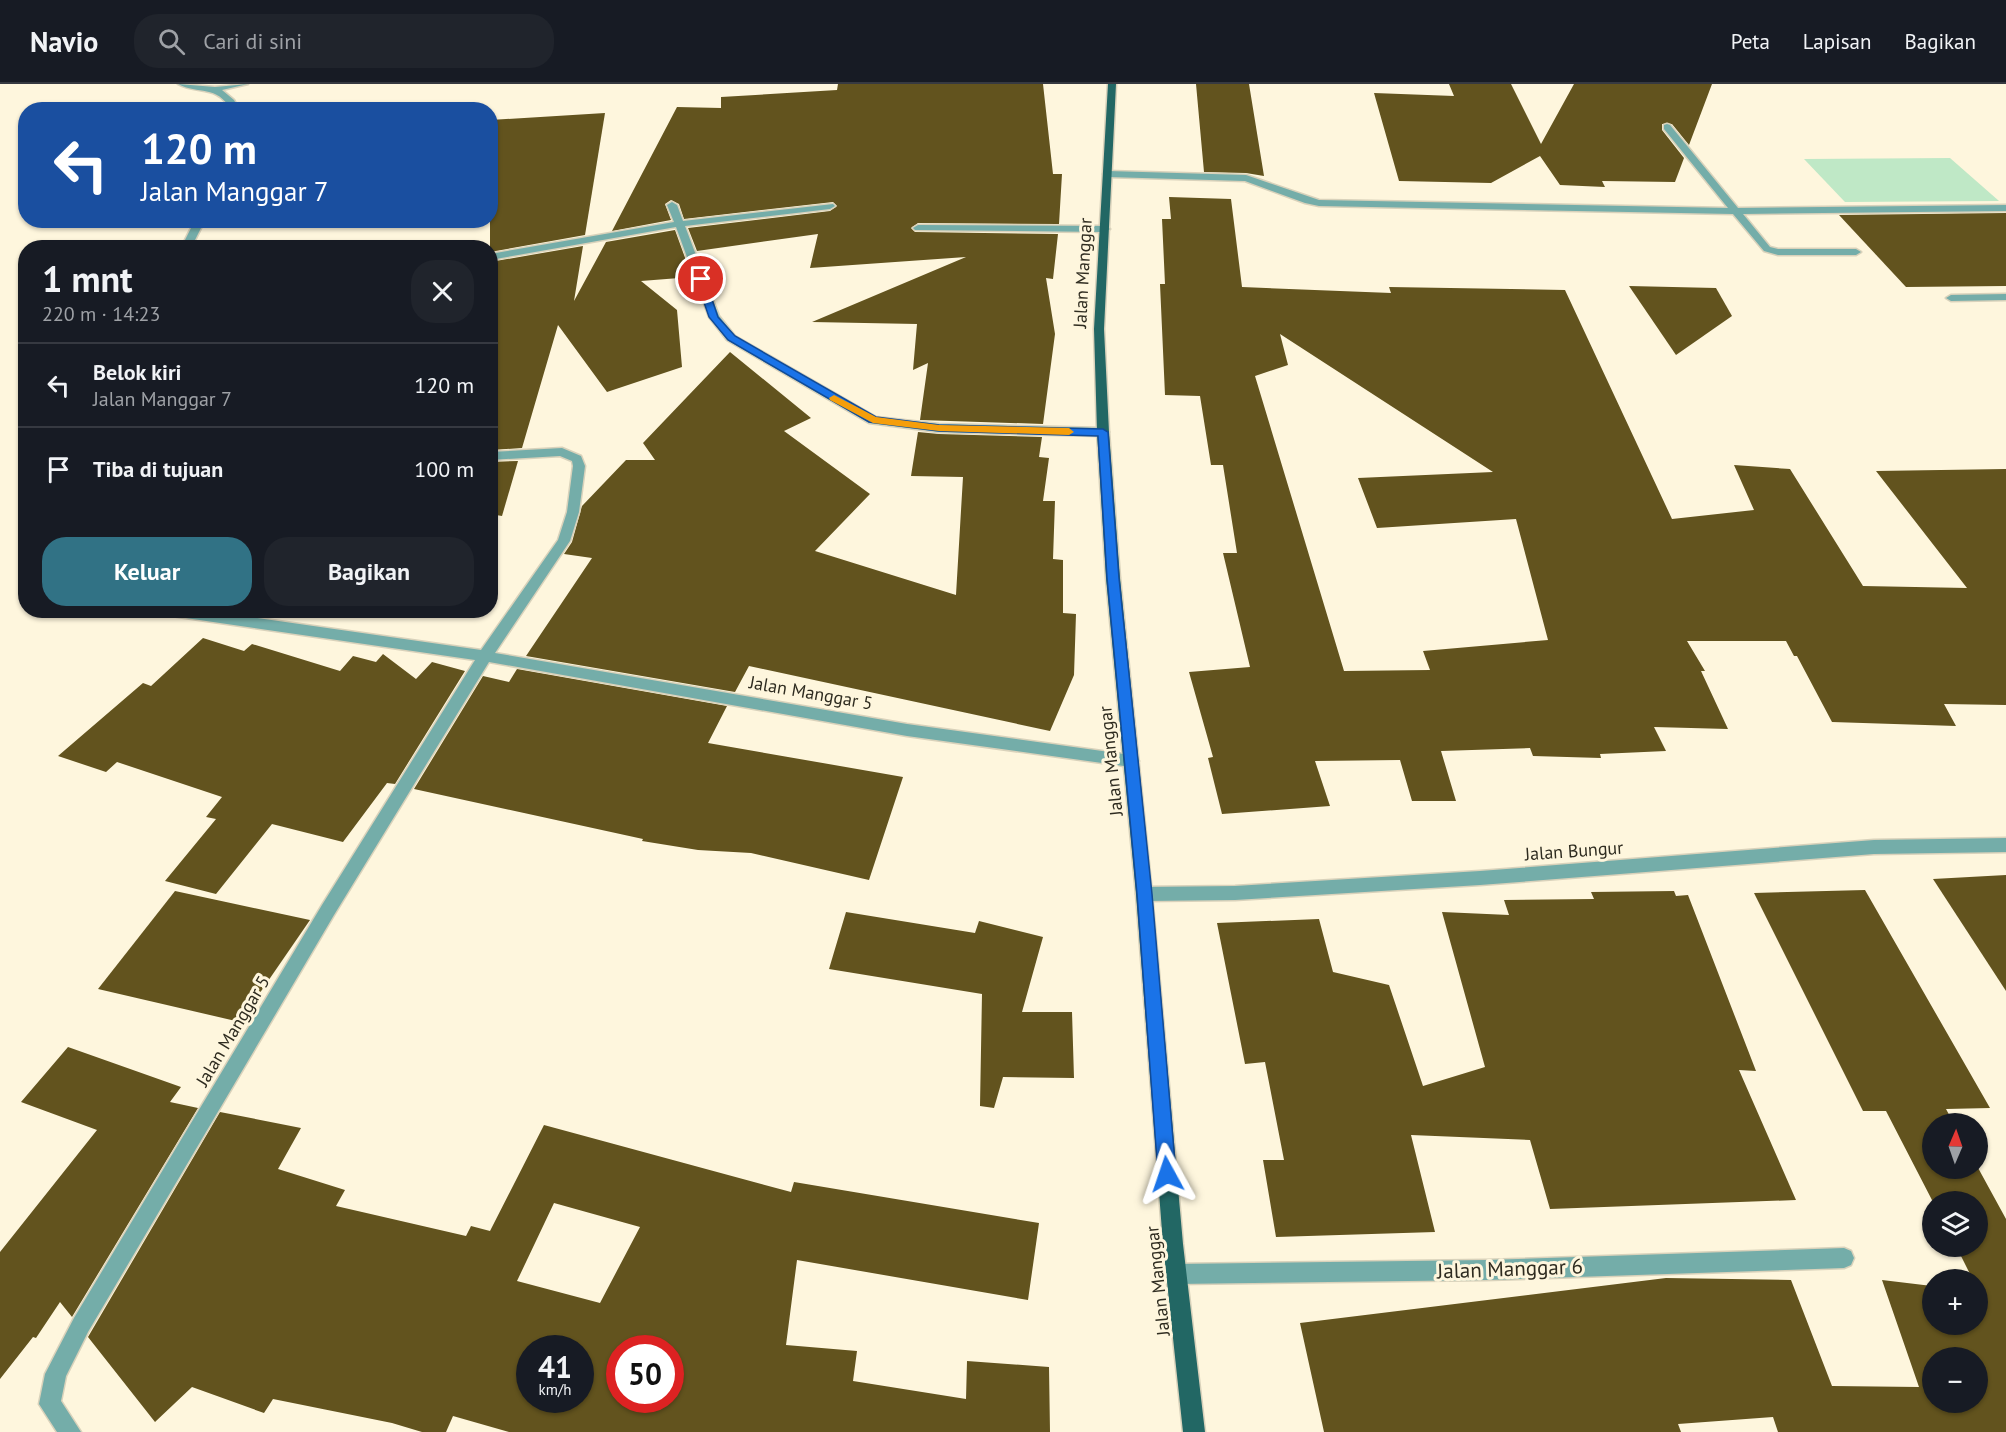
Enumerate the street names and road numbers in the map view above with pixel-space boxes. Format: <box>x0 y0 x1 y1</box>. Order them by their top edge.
street label: Jalan Manggar <box>1068 217 1097 330</box>
street label: Jalan Manggar 5 <box>747 670 875 715</box>
street label: Jalan Manggar <box>1093 705 1128 818</box>
street label: Jalan Bungur <box>1523 836 1624 865</box>
street label: Jalan Manggar 5 <box>190 971 275 1091</box>
street label: Jalan Manggar <box>1140 1225 1175 1338</box>
street label: Jalan Manggar 6 <box>1436 1252 1583 1285</box>

